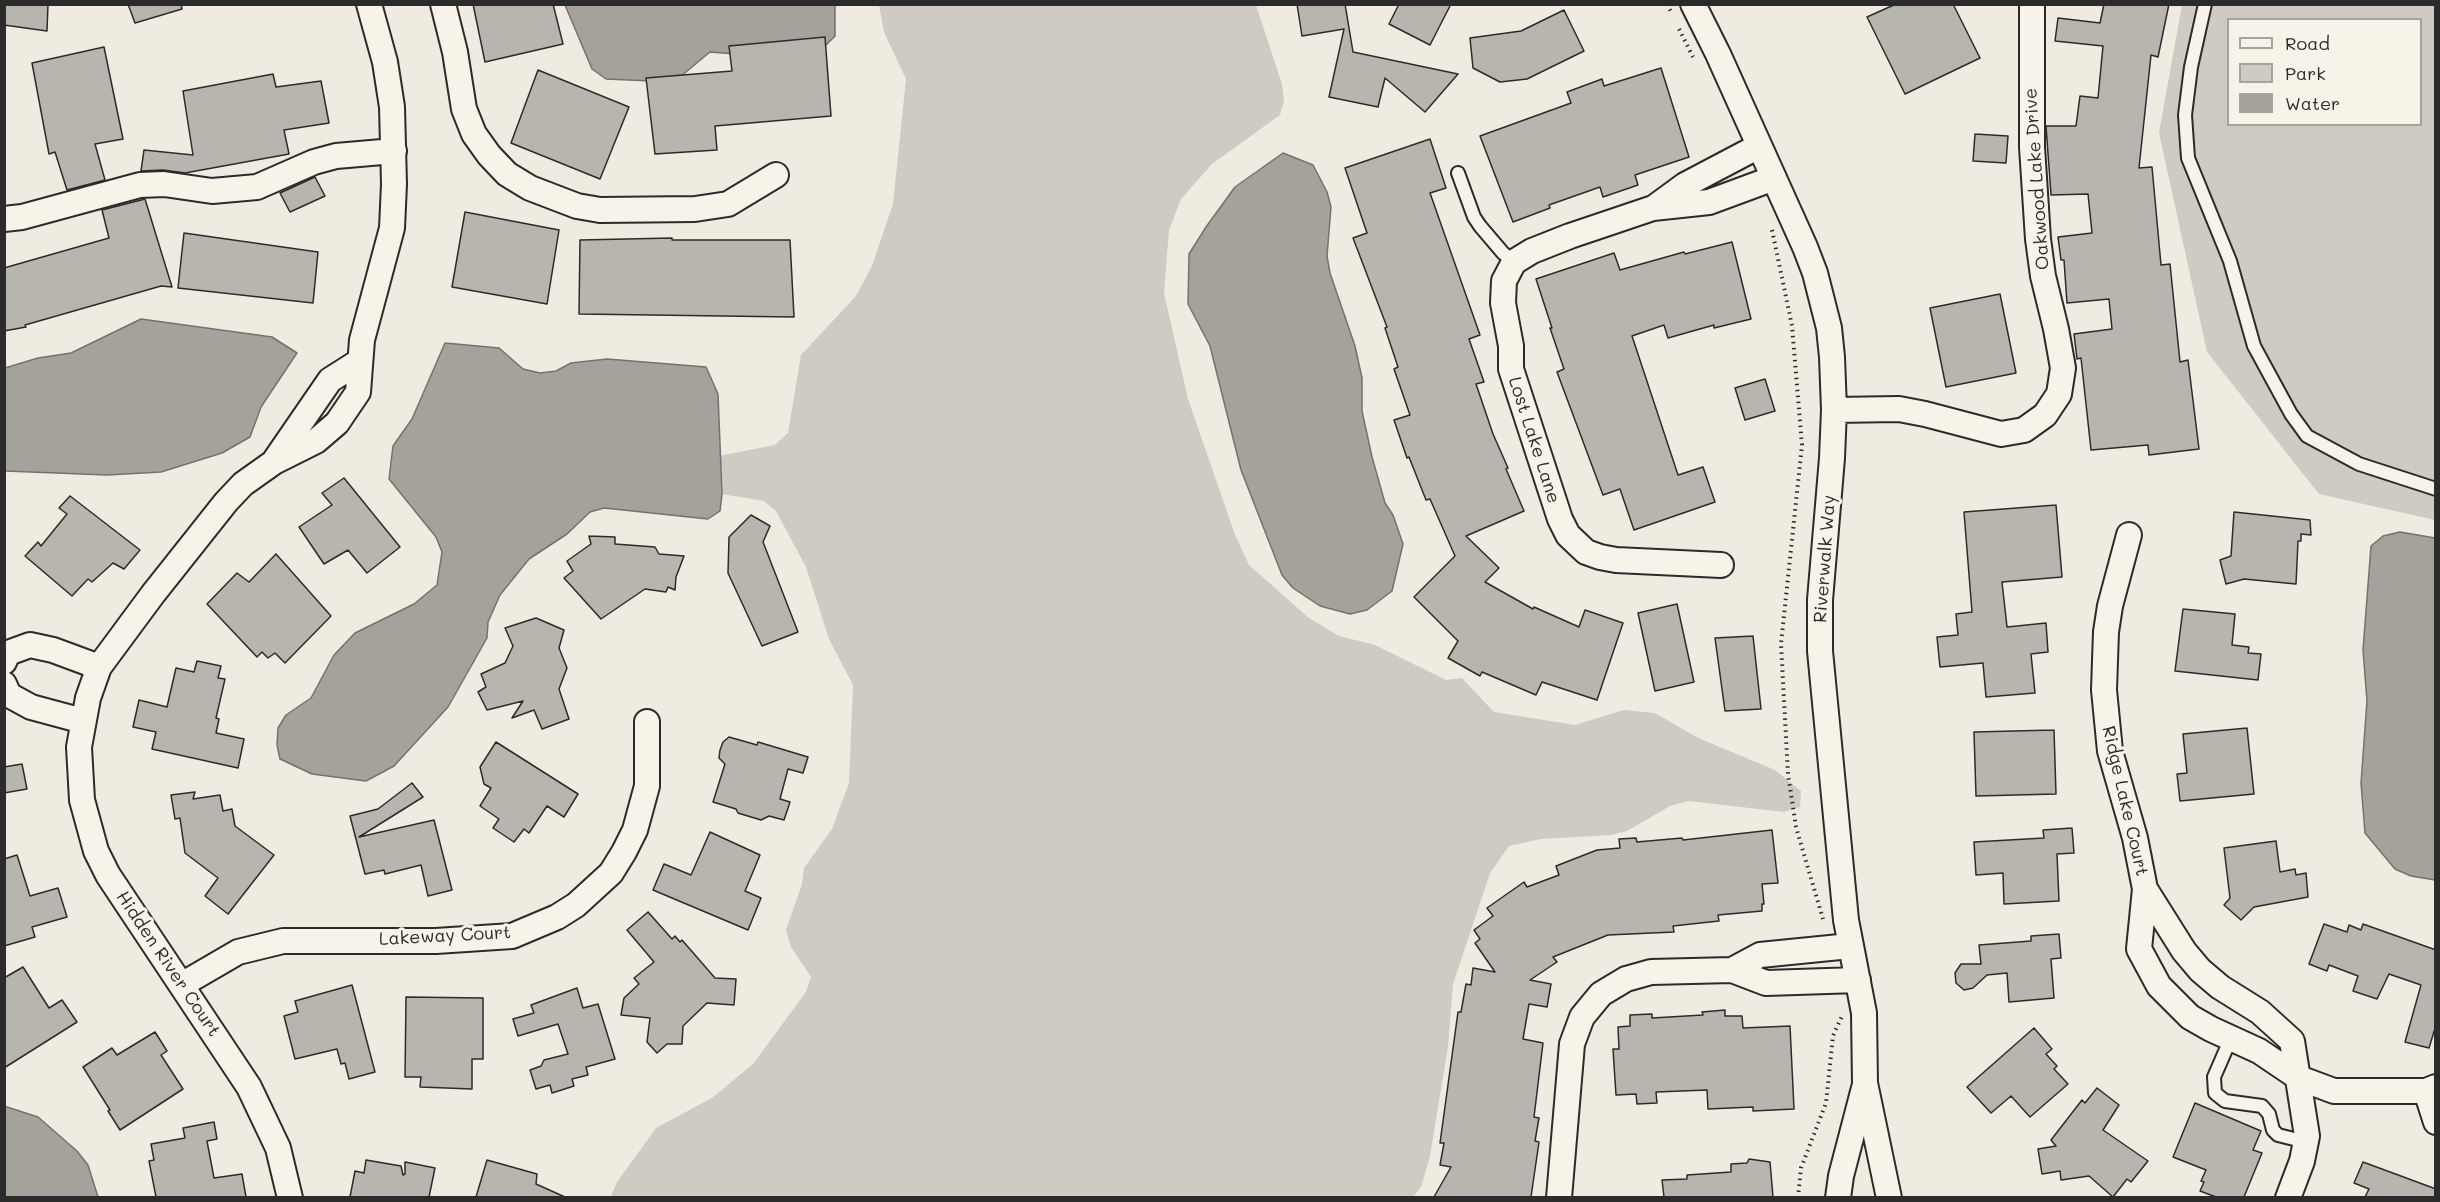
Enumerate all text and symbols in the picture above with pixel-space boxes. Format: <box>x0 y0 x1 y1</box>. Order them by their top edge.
legend <box>2227 18 2422 126</box>
text: Road <box>2285 31 2330 55</box>
text: Park <box>2285 61 2326 85</box>
street label: Oakwood Lake Drive <box>2020 87 2054 271</box>
text: Water <box>2285 91 2340 115</box>
street label: Lost Lake Lane <box>1503 374 1565 506</box>
street label: Riverwalk Way <box>1810 494 1840 624</box>
street label: Ridge Lake Court <box>2097 724 2153 878</box>
street label: Hidden River Court <box>111 887 225 1041</box>
street label: Lakeway Court <box>379 922 511 950</box>

